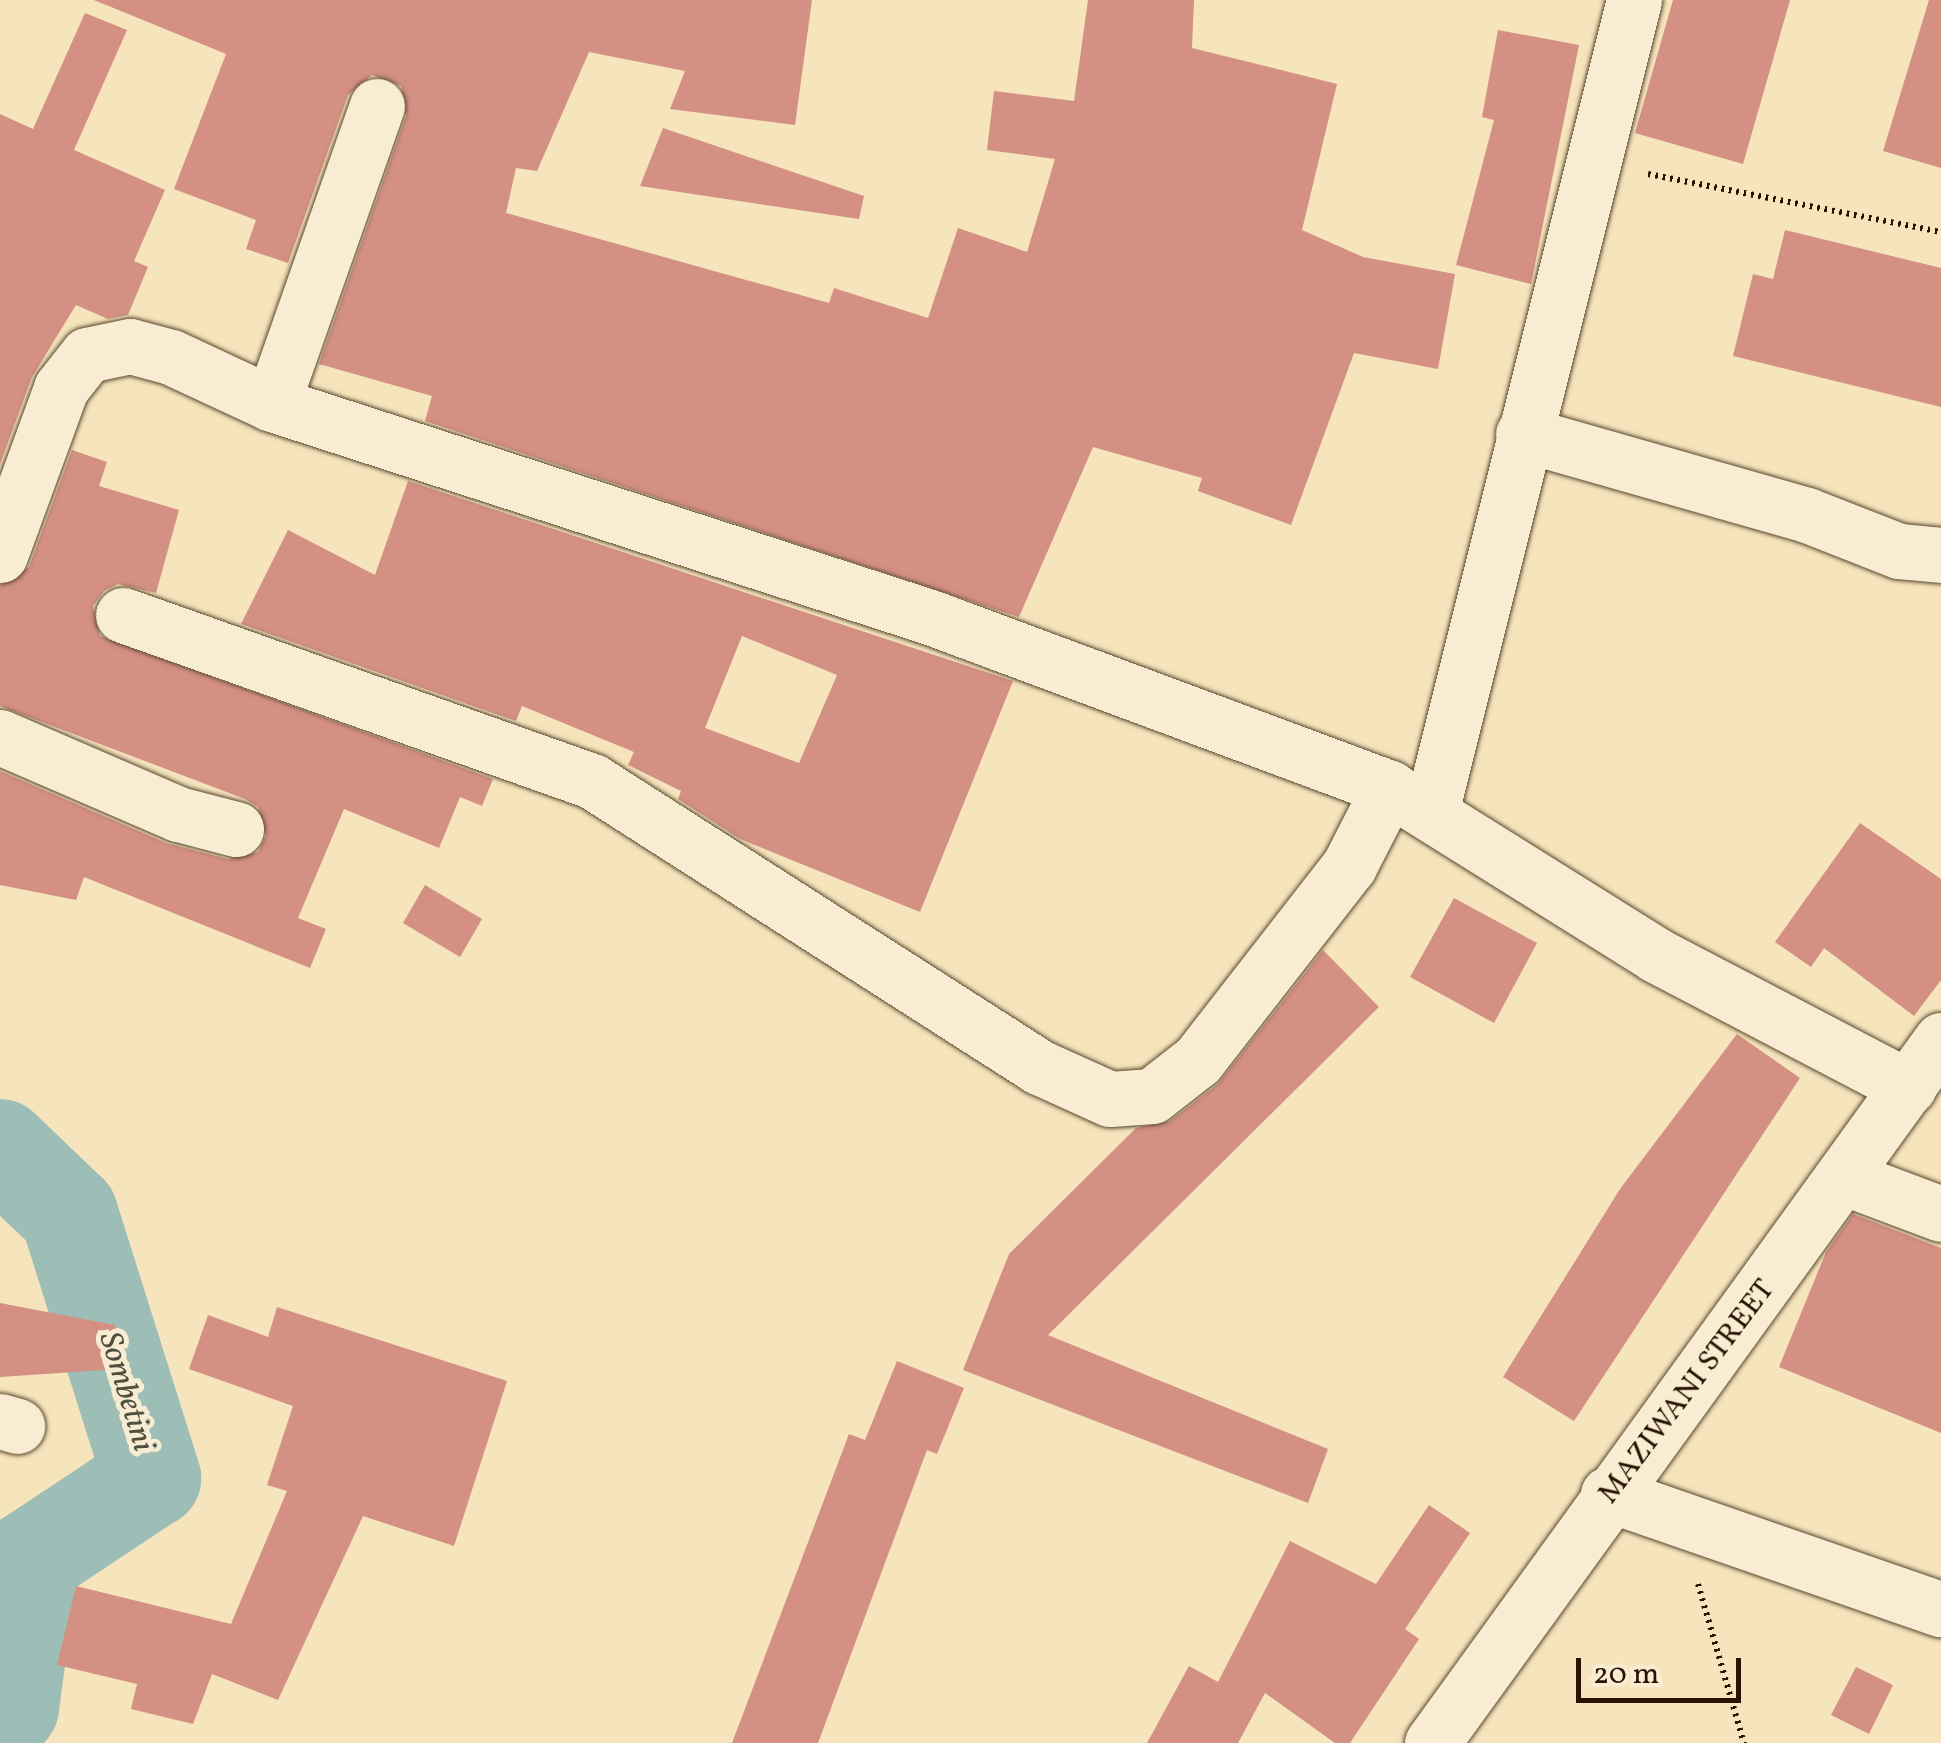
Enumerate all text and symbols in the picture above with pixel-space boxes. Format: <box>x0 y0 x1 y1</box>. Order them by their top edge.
street label: MAZIWANI STREET <box>1591 1273 1783 1511</box>
water label: Sombetini <box>89 1328 161 1456</box>
scale bar <box>1581 1638 1746 1700</box>
text: 20 m <box>1593 1654 1659 1696</box>

